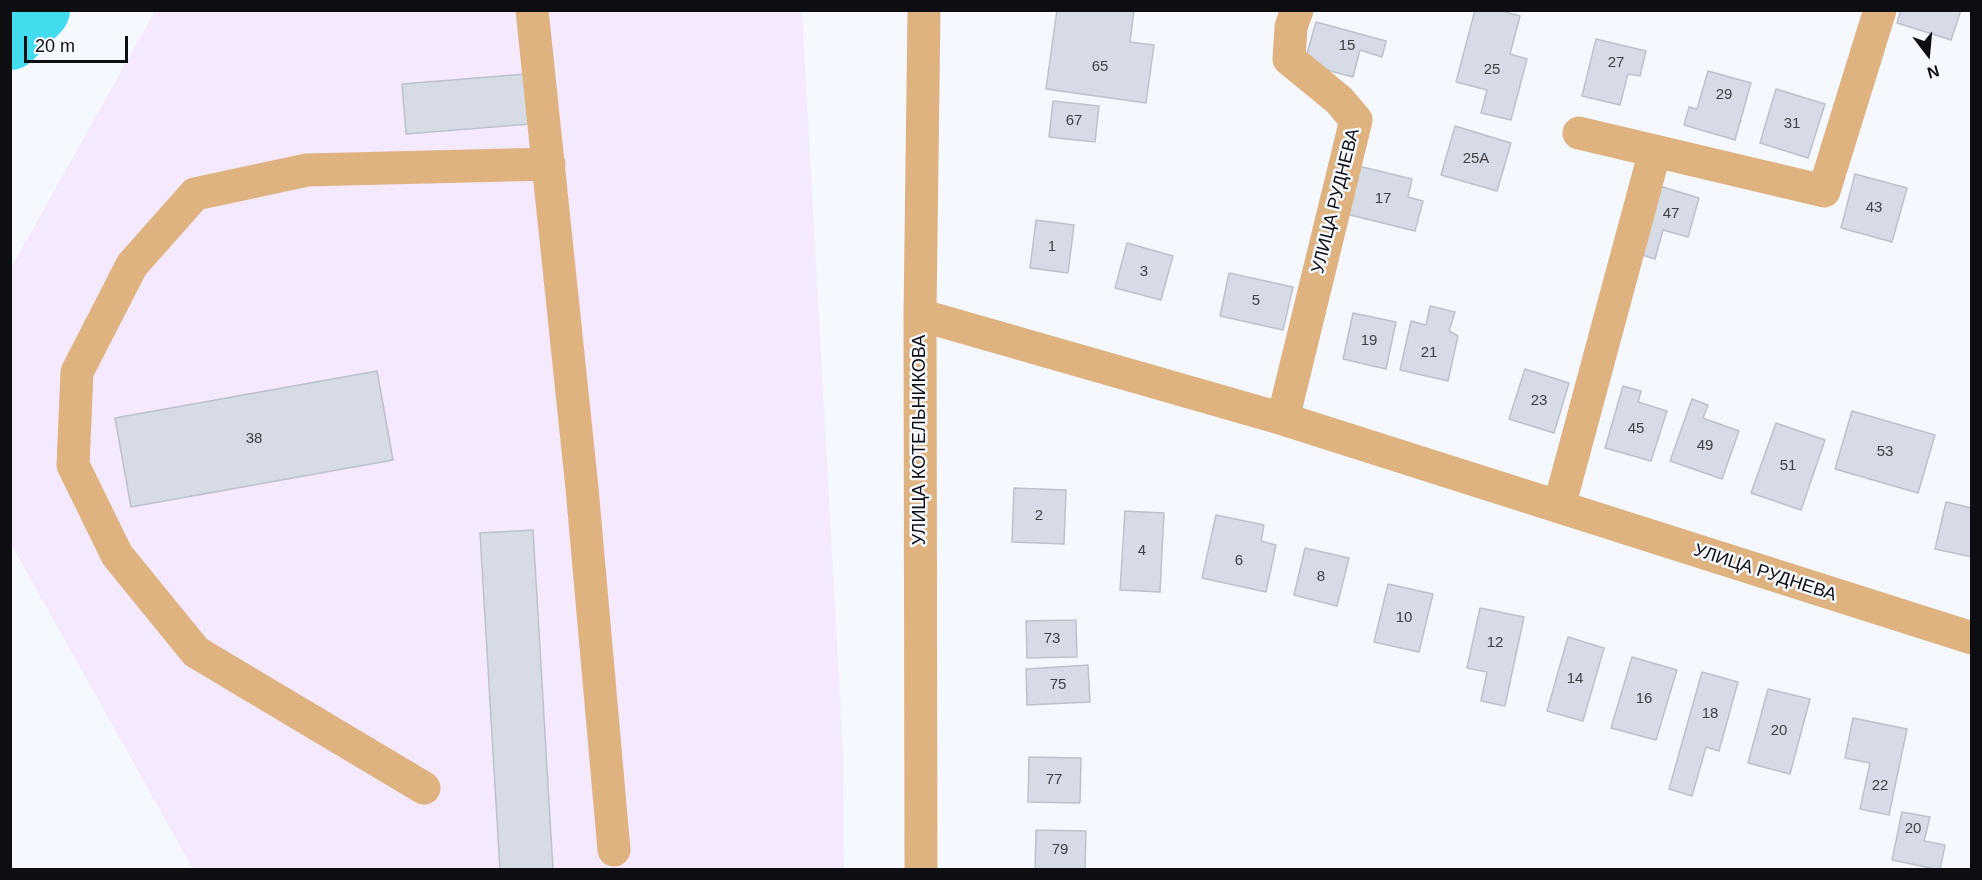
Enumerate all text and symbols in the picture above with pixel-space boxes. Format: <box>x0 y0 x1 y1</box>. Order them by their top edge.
scale bar <box>27 24 130 62</box>
north arrow <box>1898 24 1958 84</box>
text: 20 m <box>35 36 75 56</box>
house number: 15 <box>1339 37 1355 55</box>
house number: 27 <box>1608 54 1624 72</box>
house number: 65 <box>1092 58 1108 76</box>
house number: 25 <box>1484 61 1500 79</box>
text: N <box>1925 62 1941 82</box>
house number: 29 <box>1716 86 1732 104</box>
house number: 67 <box>1066 112 1082 130</box>
house number: 31 <box>1784 115 1800 133</box>
street label: УЛИЦА РУДНЕВА <box>1308 126 1364 276</box>
house number: 25А <box>1463 150 1489 168</box>
house number: 17 <box>1375 190 1391 208</box>
house number: 43 <box>1866 199 1882 217</box>
house number: 47 <box>1663 205 1679 223</box>
house number: 1 <box>1048 238 1056 256</box>
house number: 3 <box>1140 263 1148 281</box>
house number: 5 <box>1252 292 1260 310</box>
house number: 19 <box>1361 332 1377 350</box>
street label: УЛИЦА КОТЕЛЬНИКОВА <box>909 335 931 545</box>
house number: 21 <box>1421 344 1437 362</box>
house number: 23 <box>1531 392 1547 410</box>
house number: 45 <box>1628 420 1644 438</box>
house number: 38 <box>246 430 262 448</box>
house number: 49 <box>1697 437 1713 455</box>
house number: 53 <box>1877 443 1893 461</box>
house number: 51 <box>1780 457 1796 475</box>
house number: 2 <box>1035 507 1043 525</box>
street label: УЛИЦА РУДНЕВА <box>1691 540 1839 606</box>
house number: 4 <box>1138 542 1146 560</box>
house number: 6 <box>1235 552 1243 570</box>
house number: 8 <box>1317 568 1325 586</box>
house number: 10 <box>1396 609 1412 627</box>
house number: 73 <box>1044 630 1060 648</box>
house number: 12 <box>1487 634 1503 652</box>
house number: 14 <box>1567 670 1583 688</box>
house number: 75 <box>1050 676 1066 694</box>
house number: 16 <box>1636 690 1652 708</box>
house number: 18 <box>1702 705 1718 723</box>
house number: 20 <box>1771 722 1787 740</box>
house number: 77 <box>1046 771 1062 789</box>
house number: 22 <box>1872 777 1888 795</box>
house number: 20 <box>1905 820 1921 838</box>
house number: 79 <box>1052 841 1068 859</box>

